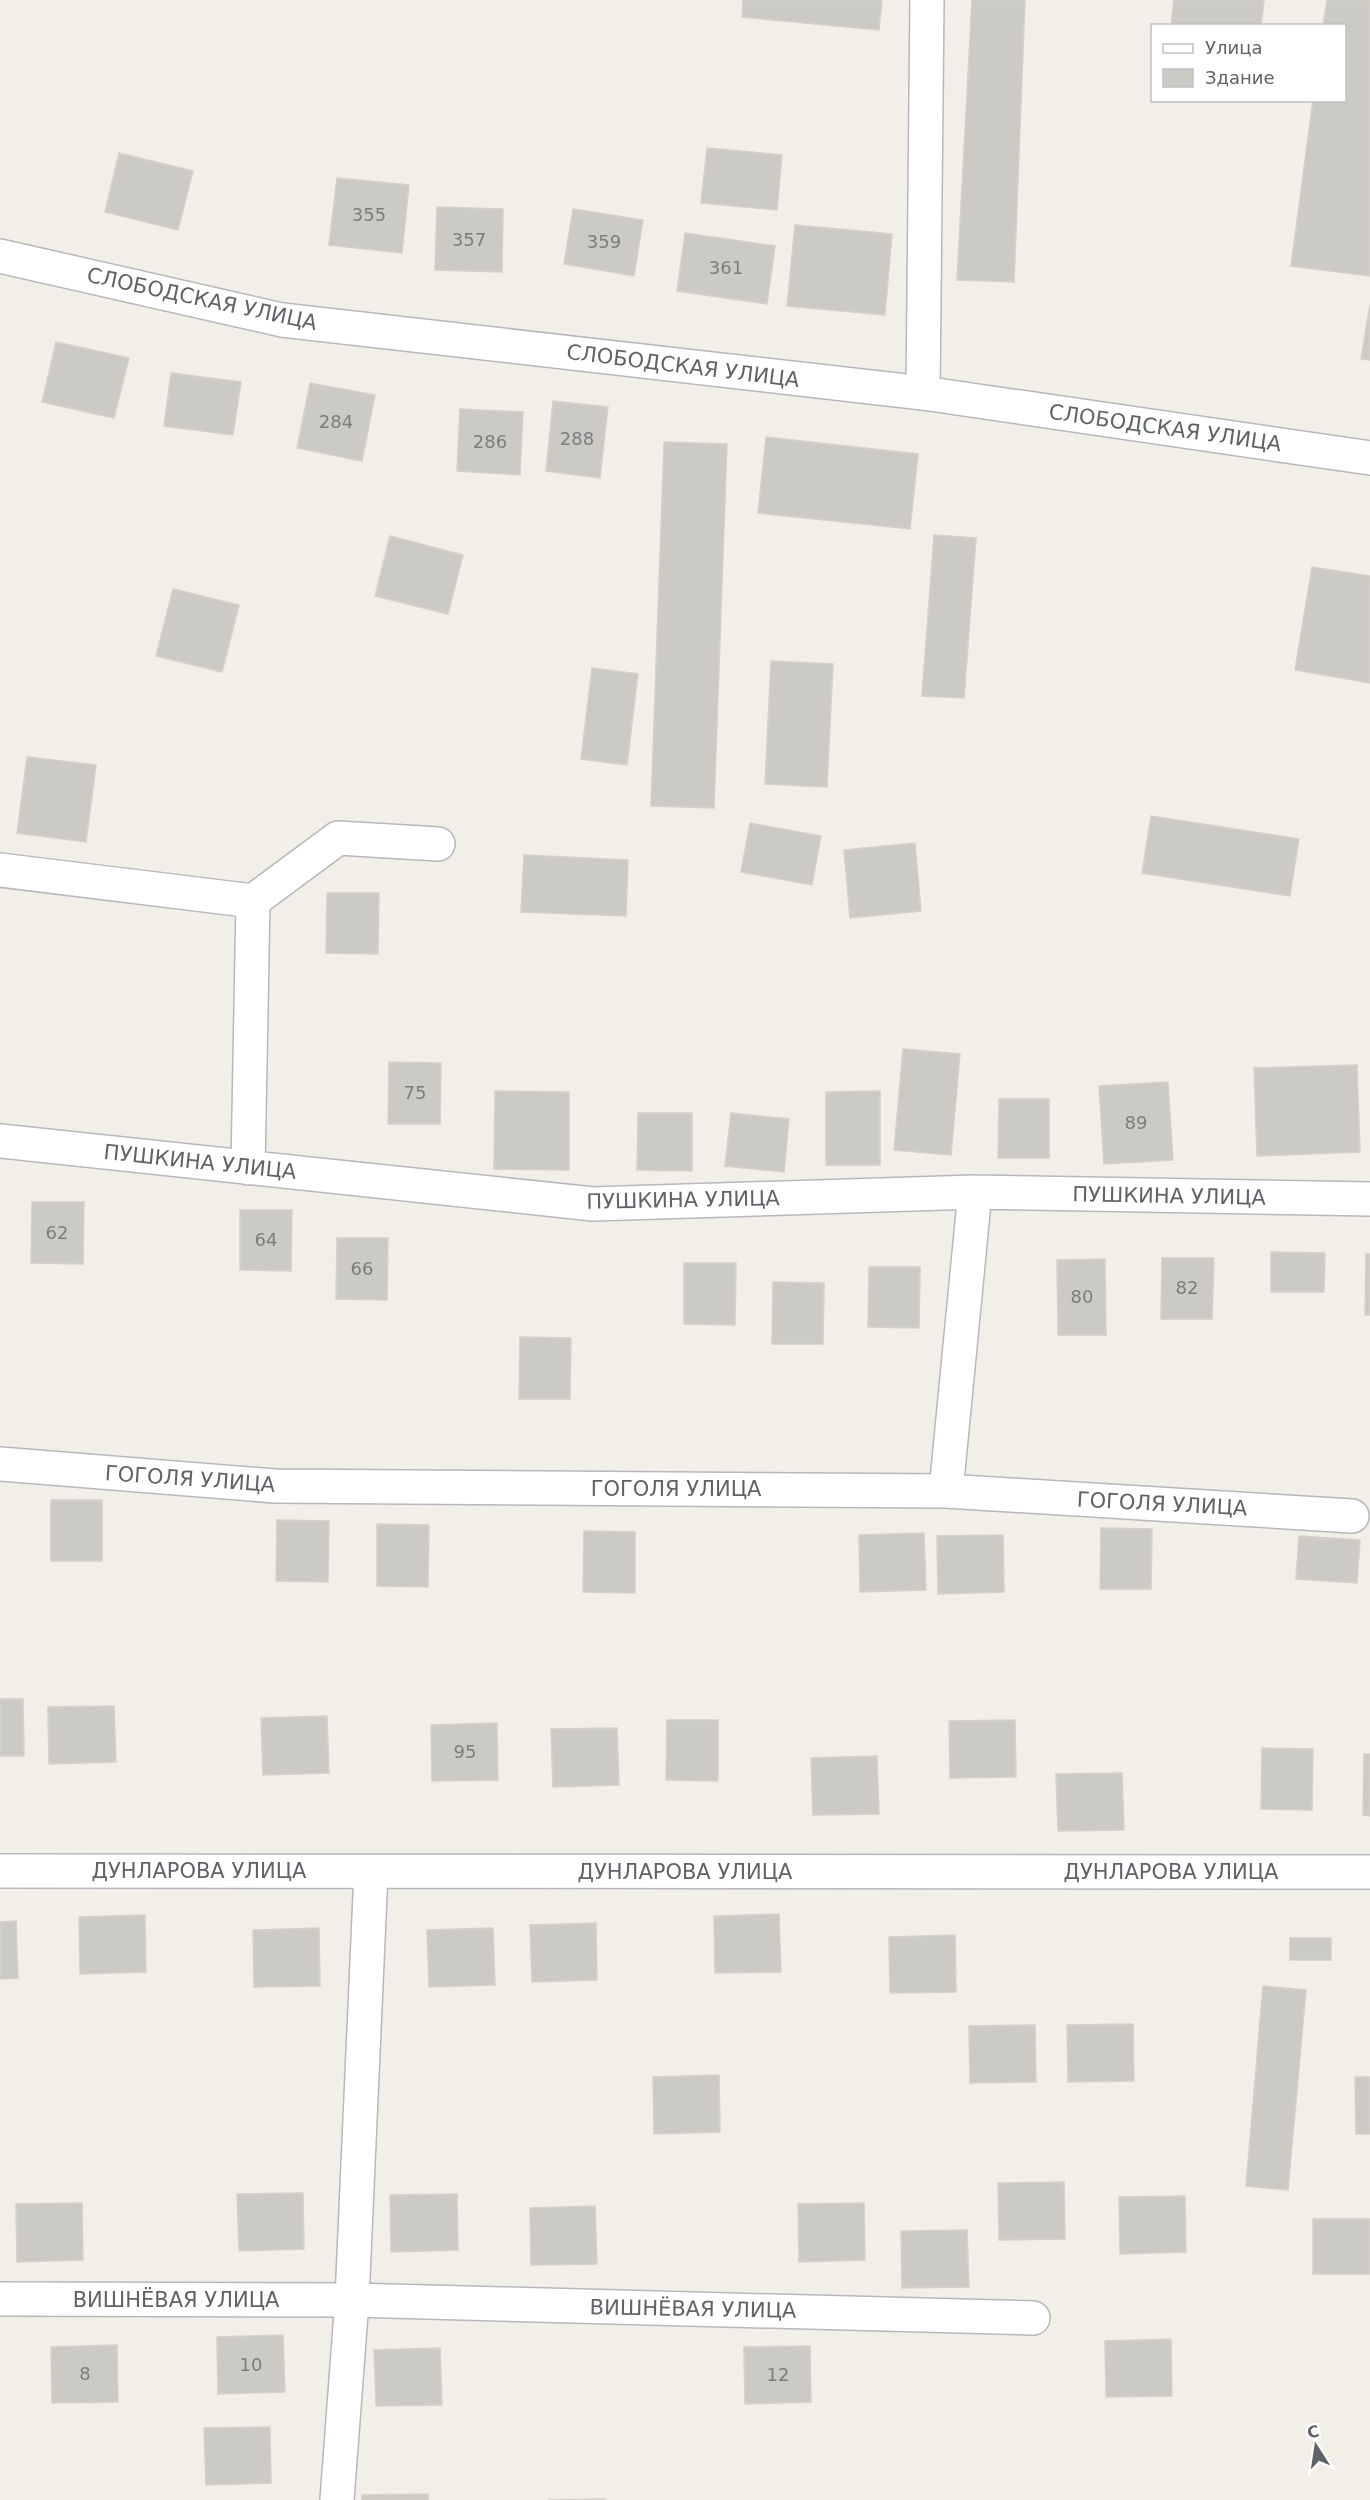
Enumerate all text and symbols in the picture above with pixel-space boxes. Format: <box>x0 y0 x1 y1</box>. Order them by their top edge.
legend <box>1151 24 1346 102</box>
text: Улица <box>1205 37 1262 58</box>
text: Здание <box>1205 67 1275 88</box>
house number: 355 <box>352 204 386 225</box>
house number: 357 <box>452 229 486 250</box>
house number: 359 <box>587 231 621 252</box>
house number: 361 <box>709 257 743 278</box>
street label: СЛОБОДСКАЯ УЛИЦА <box>85 263 320 335</box>
street label: СЛОБОДСКАЯ УЛИЦА <box>565 340 801 392</box>
street label: СЛОБОДСКАЯ УЛИЦА <box>1047 400 1283 456</box>
house number: 284 <box>319 411 353 432</box>
house number: 288 <box>560 428 594 449</box>
house number: 286 <box>473 431 507 452</box>
house number: 75 <box>404 1082 426 1103</box>
house number: 89 <box>1125 1112 1147 1133</box>
street label: ПУШКИНА УЛИЦА <box>103 1140 298 1184</box>
street label: ПУШКИНА УЛИЦА <box>1072 1182 1267 1210</box>
street label: ПУШКИНА УЛИЦА <box>586 1186 781 1214</box>
house number: 62 <box>46 1222 68 1243</box>
house number: 64 <box>255 1229 277 1250</box>
house number: 66 <box>351 1258 373 1279</box>
house number: 82 <box>1176 1277 1198 1298</box>
house number: 80 <box>1071 1286 1093 1307</box>
street label: ГОГОЛЯ УЛИЦА <box>104 1461 277 1497</box>
street label: ГОГОЛЯ УЛИЦА <box>591 1477 762 1501</box>
street label: ГОГОЛЯ УЛИЦА <box>1076 1488 1248 1520</box>
house number: 95 <box>454 1741 476 1762</box>
street label: ДУНЛАРОВА УЛИЦА <box>92 1859 307 1883</box>
street label: ДУНЛАРОВА УЛИЦА <box>578 1860 793 1884</box>
street label: ДУНЛАРОВА УЛИЦА <box>1064 1860 1279 1884</box>
street label: ВИШНЁВАЯ УЛИЦА <box>73 2287 280 2312</box>
street label: ВИШНЁВАЯ УЛИЦА <box>589 2294 797 2323</box>
house number: 10 <box>240 2354 262 2375</box>
house number: 8 <box>79 2363 91 2384</box>
house number: 12 <box>767 2364 789 2385</box>
north arrow <box>1286 2416 1346 2476</box>
text: С <box>1305 2421 1321 2442</box>

